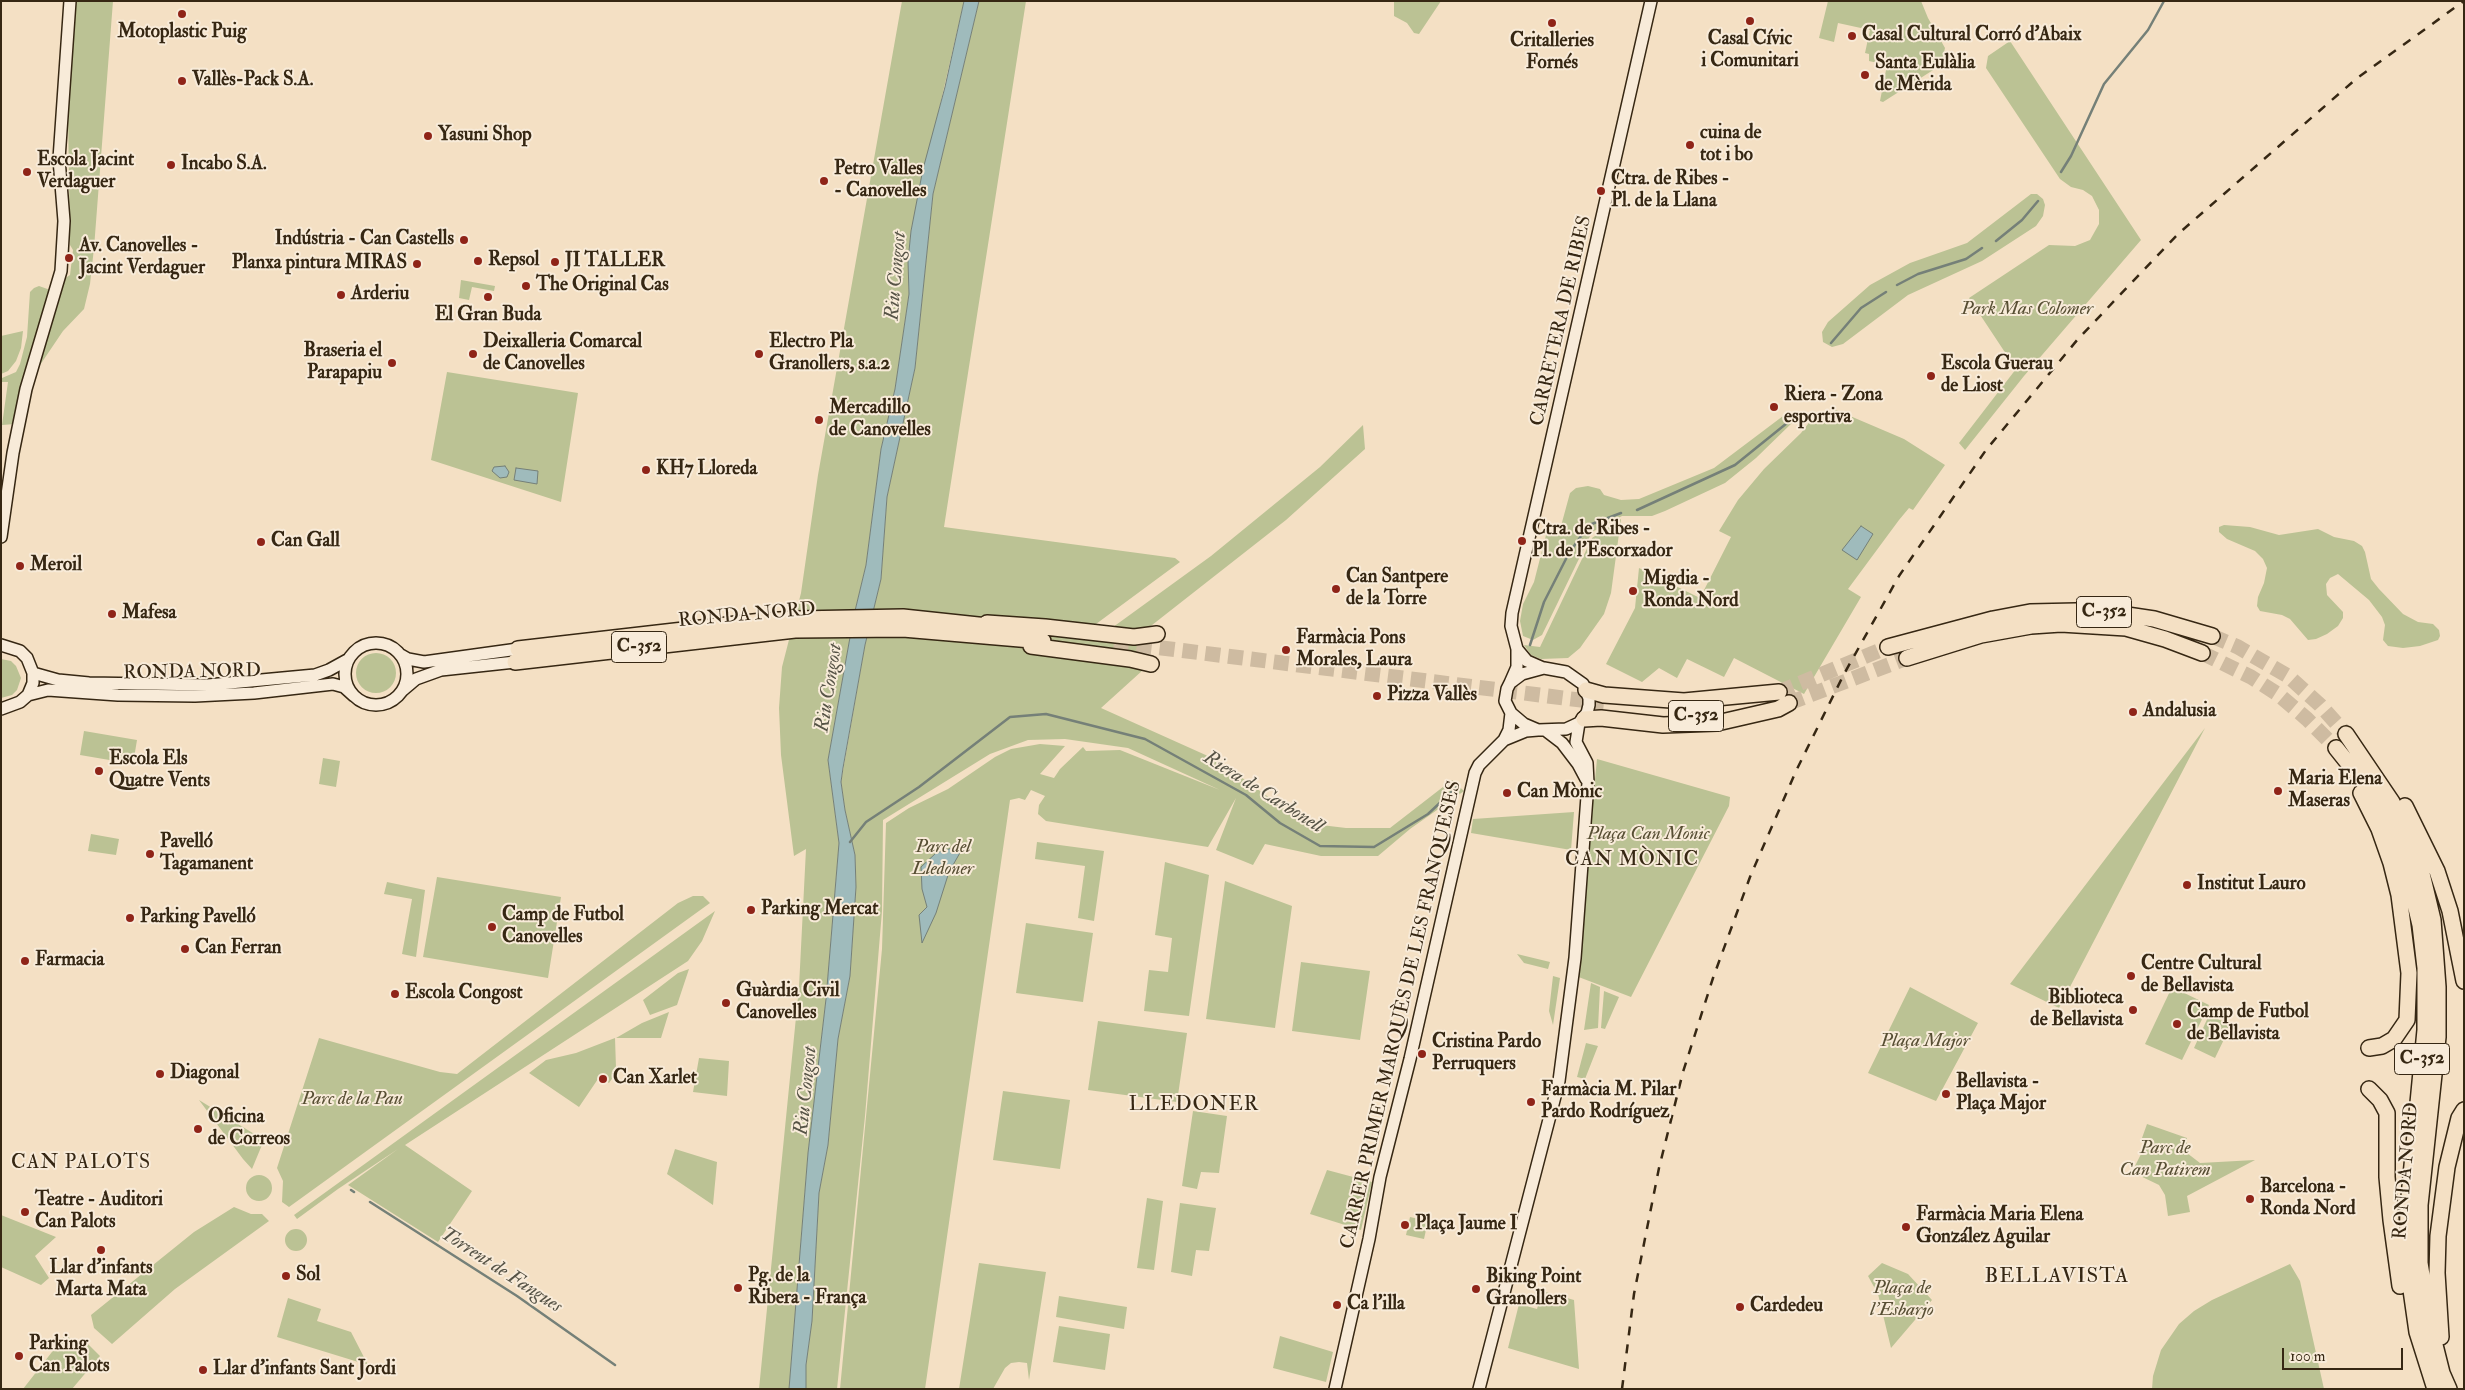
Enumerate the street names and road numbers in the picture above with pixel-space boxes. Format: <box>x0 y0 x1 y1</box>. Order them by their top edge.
street label: CARRETERA DE RIBES <box>1527 214 1597 428</box>
road number: C-352 <box>2076 596 2132 628</box>
street label: RONDA NORD <box>677 599 817 633</box>
road number: C-352 <box>612 632 666 662</box>
street label: RONDA NORD <box>123 660 261 686</box>
road number: C-352 <box>1668 700 1724 731</box>
street label: CARRER PRIMER MARQUÈS DE LES FRANQUESES <box>1337 779 1467 1251</box>
road number: C-352 <box>2394 1044 2450 1074</box>
street label: RONDA NORD <box>2390 1101 2424 1241</box>

